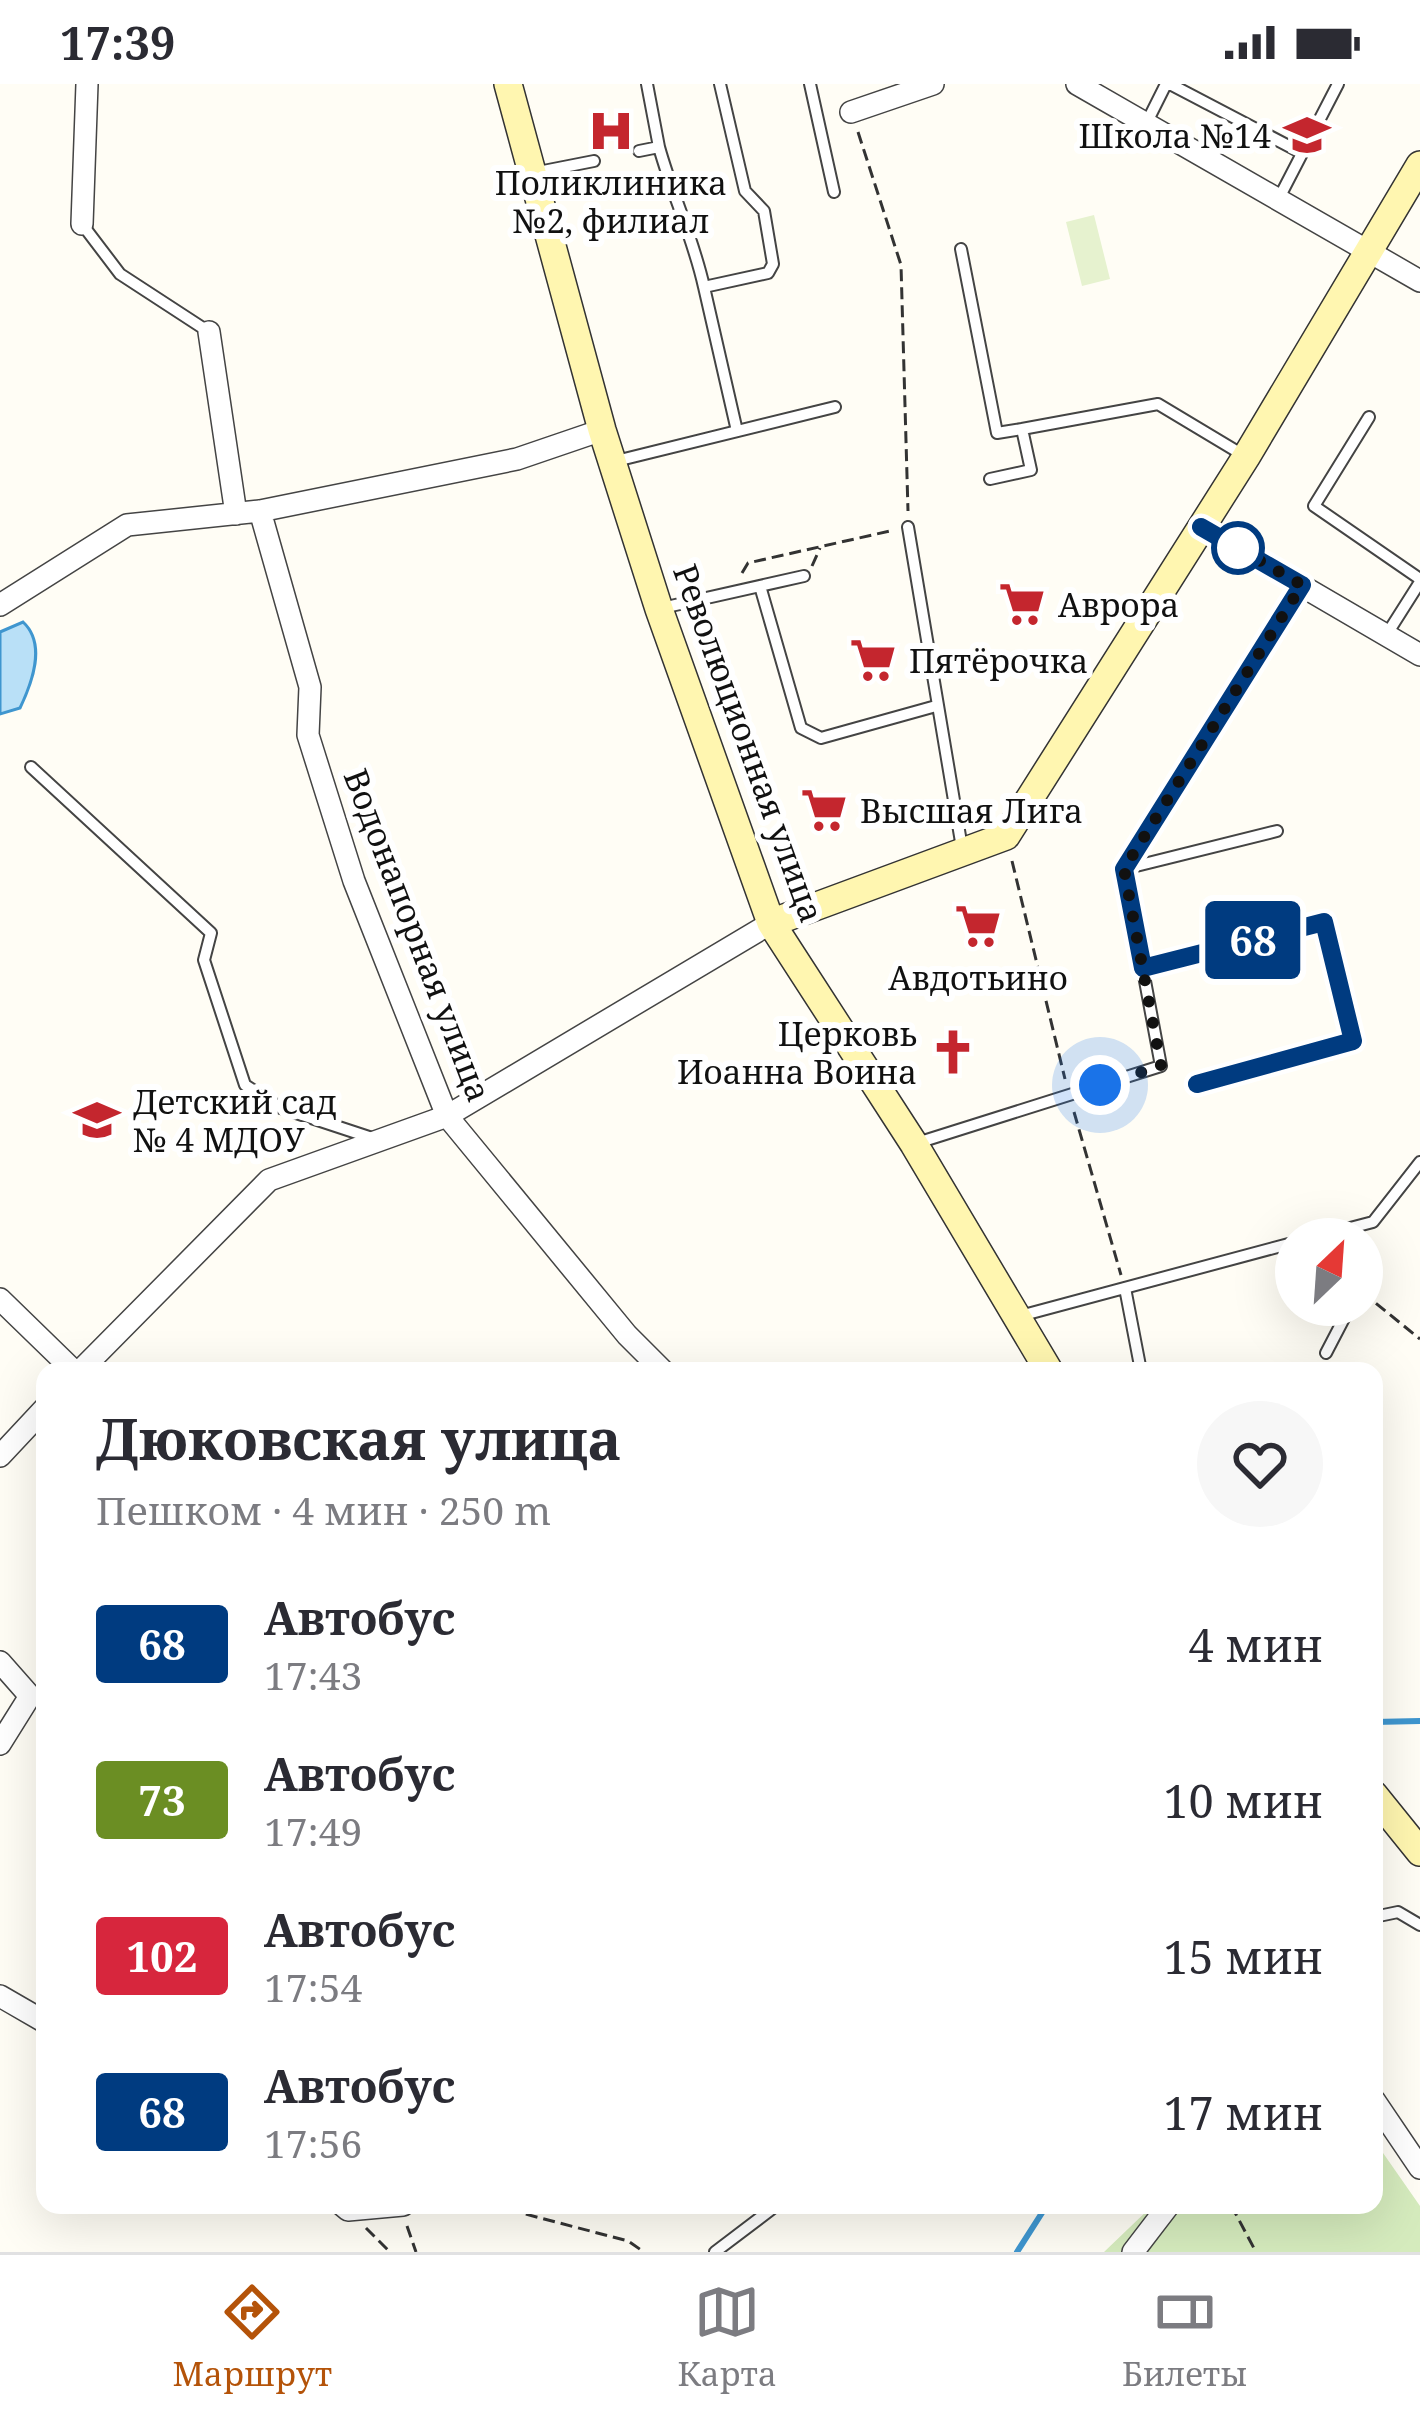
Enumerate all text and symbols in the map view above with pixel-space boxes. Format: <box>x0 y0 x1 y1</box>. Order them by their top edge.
text: 17:39 <box>60 12 175 73</box>
hospital icon: Поликлиника №2, филиал <box>586 106 636 156</box>
school or university icon: Школа №14 <box>1282 110 1332 160</box>
place label: Школа №14 <box>1079 113 1271 158</box>
place label: Поликлиника №2, филиал <box>495 160 727 243</box>
unlabelled marker <box>1213 523 1263 573</box>
street label: Революционная улица <box>663 558 835 928</box>
supermarket icon: Аврора <box>997 579 1047 629</box>
place label: Аврора <box>1058 582 1179 627</box>
supermarket icon: Пятёрочка <box>848 635 898 685</box>
place label: Пятёрочка <box>909 638 1088 683</box>
street label: Водонапорная улица <box>334 762 502 1108</box>
supermarket icon: Высшая Лига <box>799 785 849 835</box>
place label: Высшая Лига <box>860 788 1083 833</box>
supermarket icon: Авдотьино <box>953 901 1003 951</box>
line badge: 68 <box>1199 901 1307 979</box>
text: 68 <box>1229 911 1277 968</box>
place label: Авдотьино <box>888 955 1068 1000</box>
place label: Церковь Иоанна Воина <box>677 1011 917 1094</box>
church icon: Церковь Иоанна Воина <box>928 1027 978 1077</box>
your location <box>1070 1055 1130 1115</box>
place label: Детский сад № 4 МДОУ <box>133 1079 337 1162</box>
school or university icon: Детский сад № 4 МДОУ <box>72 1095 122 1145</box>
north arrow <box>1275 1218 1383 1326</box>
map controls <box>1275 1218 1383 1326</box>
text: Дюковская улица <box>96 1399 622 1477</box>
button: heart <box>1197 1401 1323 1527</box>
text: Пешком · 4 мин · 250 m <box>96 1483 551 1536</box>
text: Автобус <box>264 1587 455 1648</box>
text: 4 мин <box>1188 1614 1323 1675</box>
text: 68 <box>138 1615 186 1672</box>
text: 17:43 <box>264 1648 362 1701</box>
text: Автобус <box>264 1743 455 1804</box>
text: 10 мин <box>1163 1770 1323 1831</box>
text: 73 <box>138 1771 186 1828</box>
text: 17:49 <box>264 1804 362 1857</box>
text: Автобус <box>264 1899 455 1960</box>
text: 15 мин <box>1163 1926 1323 1987</box>
text: 102 <box>126 1927 198 1984</box>
text: 17:54 <box>264 1960 362 2013</box>
text: Автобус <box>264 2055 455 2116</box>
text: 17 мин <box>1163 2082 1323 2143</box>
text: 68 <box>138 2083 186 2140</box>
text: 17:56 <box>264 2116 362 2169</box>
tab: Маршрут <box>173 2279 332 2396</box>
tab: Карта <box>677 2279 777 2396</box>
tab: Билеты <box>1122 2279 1247 2396</box>

